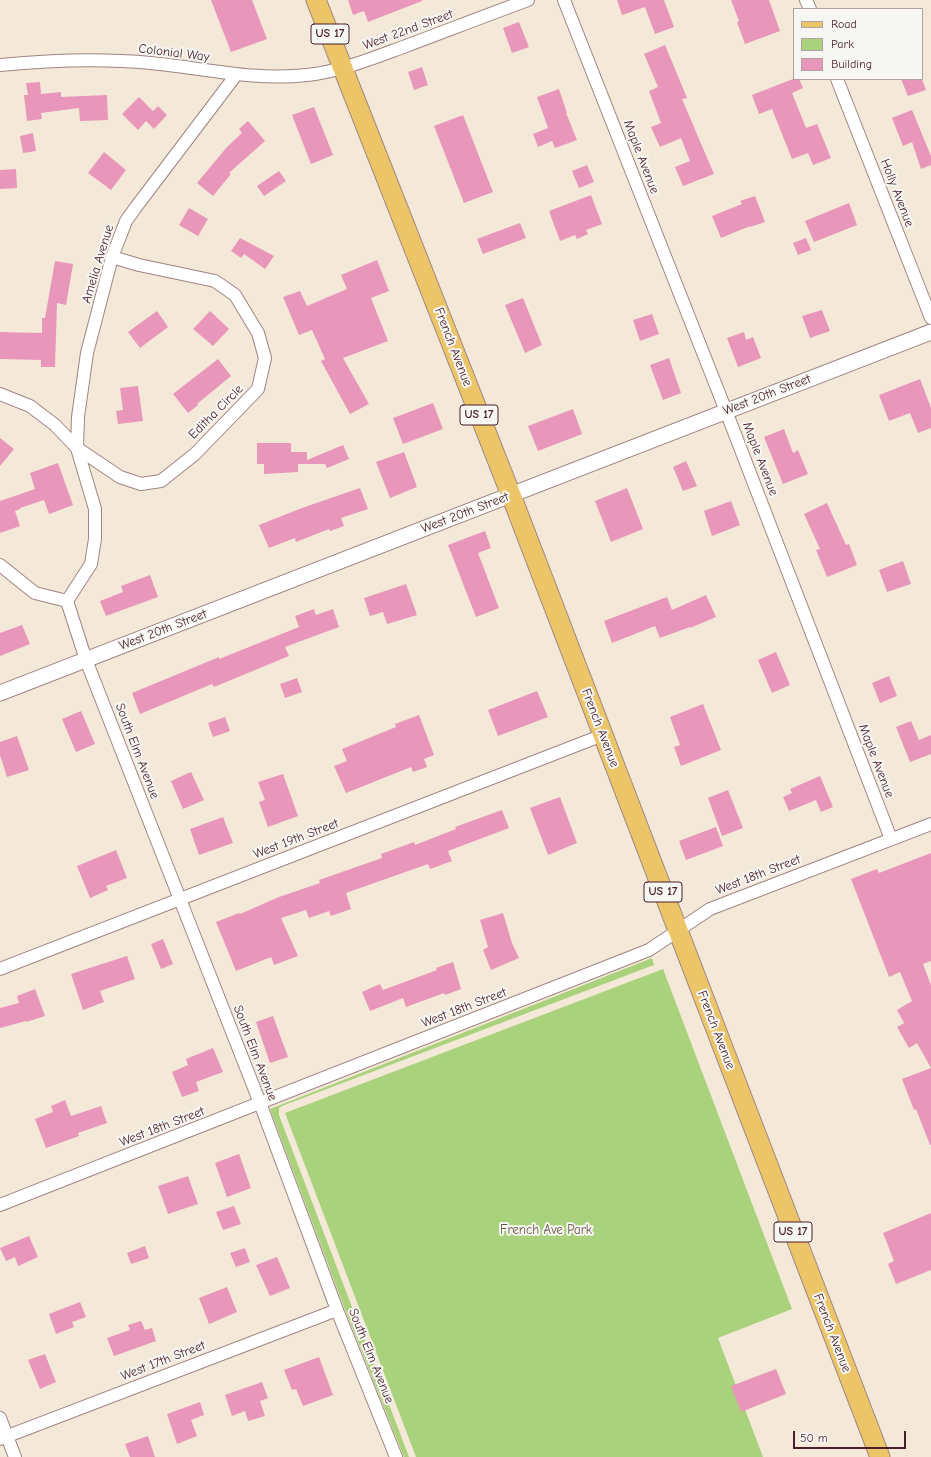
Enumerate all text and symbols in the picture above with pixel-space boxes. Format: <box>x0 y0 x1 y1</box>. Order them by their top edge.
street label: West 22nd Street <box>361 6 455 54</box>
legend <box>793 8 923 80</box>
text: Road <box>831 17 857 31</box>
road number: US 17 <box>311 24 349 44</box>
text: Park <box>831 37 854 51</box>
street label: Colonial Way <box>138 41 210 65</box>
text: Building <box>831 57 872 71</box>
street label: Maple Avenue <box>620 118 662 196</box>
street label: Holly Avenue <box>877 157 917 229</box>
street label: Amelia Avenue <box>79 223 117 305</box>
street label: French Avenue <box>431 305 475 389</box>
street label: West 20th Street <box>721 371 813 419</box>
street label: Editha Circle <box>185 381 247 443</box>
road number: US 17 <box>460 405 498 425</box>
street label: Maple Avenue <box>739 420 781 498</box>
street label: West 20th Street <box>419 489 511 537</box>
street label: West 20th Street <box>117 606 209 654</box>
street label: French Avenue <box>578 686 622 770</box>
street label: South Elm Avenue <box>112 701 162 801</box>
street label: Maple Avenue <box>855 722 897 800</box>
street label: West 19th Street <box>251 816 341 862</box>
street label: West 18th Street <box>713 852 803 898</box>
road number: US 17 <box>644 882 682 902</box>
street label: West 18th Street <box>419 985 509 1031</box>
street label: French Avenue <box>694 988 738 1072</box>
street label: South Elm Avenue <box>230 1003 280 1103</box>
street label: West 18th Street <box>117 1104 207 1150</box>
park label: French Ave Park <box>500 1222 592 1238</box>
road number: US 17 <box>774 1222 812 1242</box>
street label: French Avenue <box>810 1291 854 1375</box>
street label: South Elm Avenue <box>345 1306 397 1406</box>
street label: West 17th Street <box>119 1338 207 1384</box>
scale bar <box>795 1423 908 1449</box>
text: 50 m <box>800 1431 828 1445</box>

